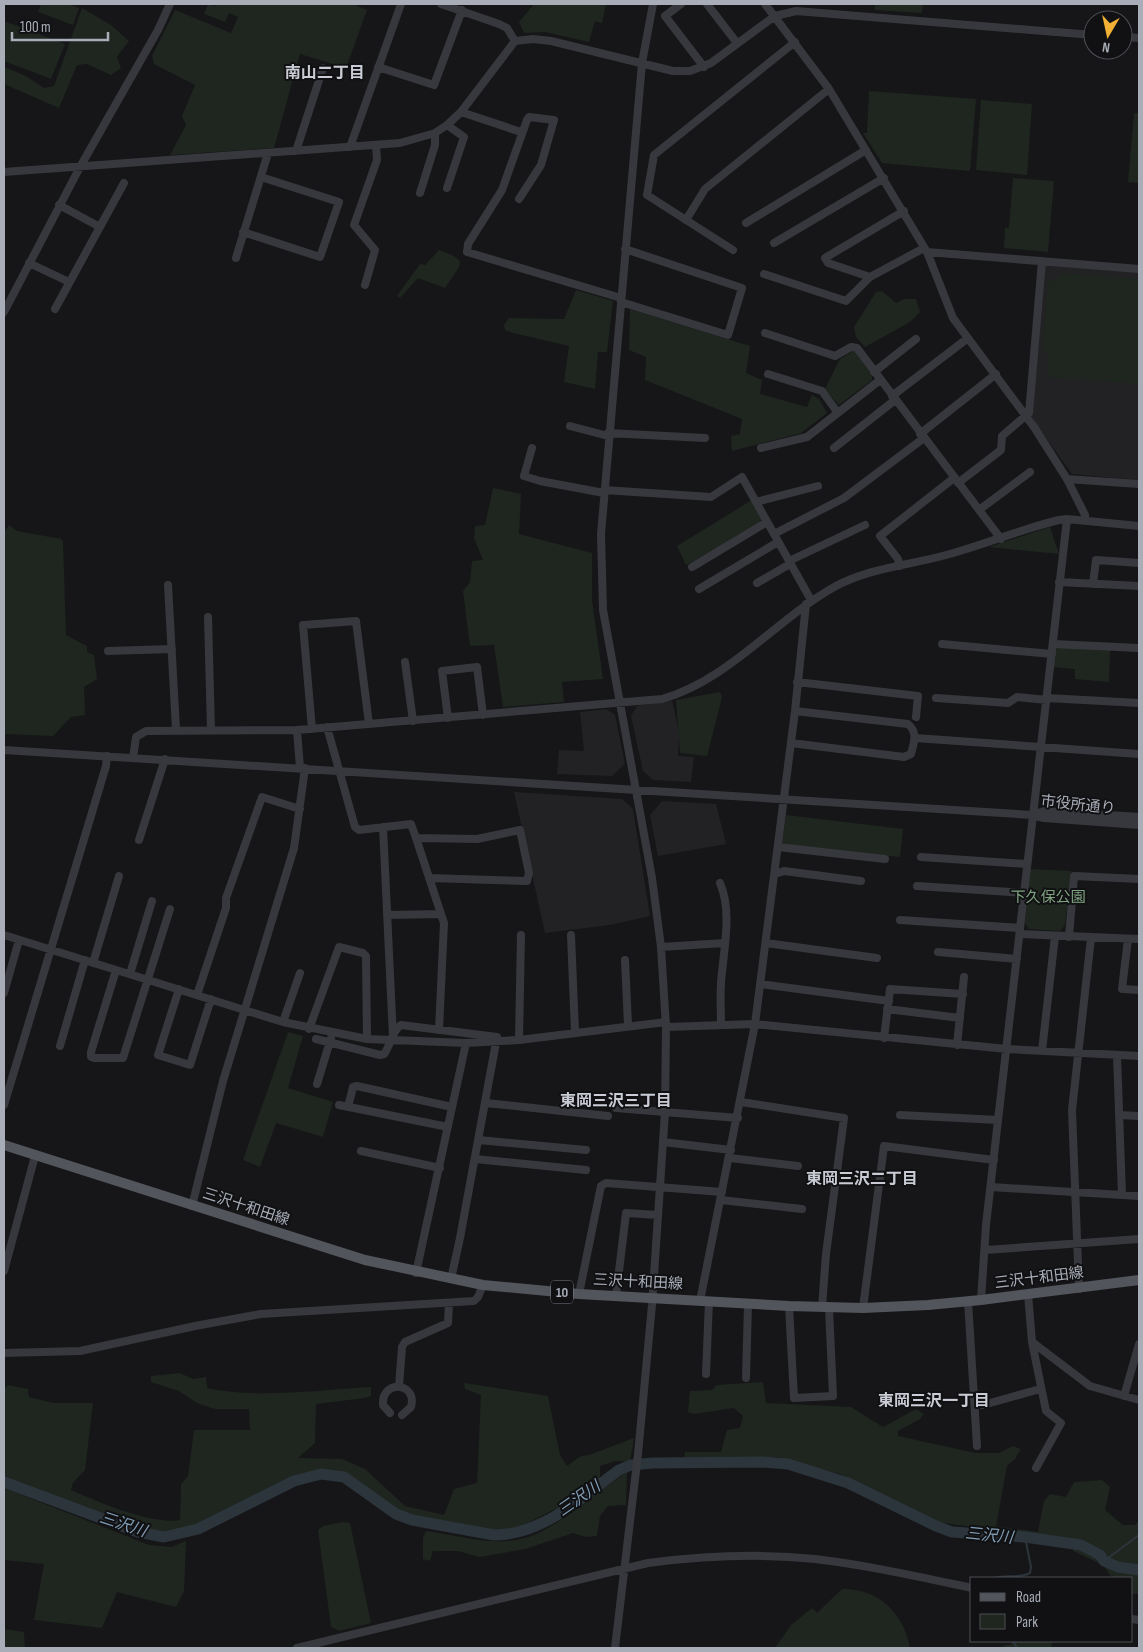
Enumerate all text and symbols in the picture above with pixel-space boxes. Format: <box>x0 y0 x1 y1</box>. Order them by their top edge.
scale bar <box>12 10 109 42</box>
north arrow <box>1083 10 1133 60</box>
text: 100 m <box>20 18 51 37</box>
text: N <box>1101 38 1111 56</box>
district label: 南山二丁目 <box>285 64 365 83</box>
street label: 市役所通り <box>1040 792 1116 818</box>
park label: 下久保公園 <box>1010 888 1086 907</box>
district label: 東岡三沢三丁目 <box>560 1092 672 1111</box>
district label: 東岡三沢二丁目 <box>806 1170 918 1189</box>
street label: 三沢十和田線 <box>200 1184 292 1230</box>
street label: 三沢十和田線 <box>993 1263 1085 1293</box>
street label: 三沢十和田線 <box>593 1270 683 1294</box>
road number: 10 <box>551 1280 573 1304</box>
district label: 東岡三沢一丁目 <box>878 1392 990 1411</box>
water label: 三沢川 <box>554 1476 606 1521</box>
water label: 三沢川 <box>97 1509 151 1542</box>
water label: 三沢川 <box>964 1524 1016 1548</box>
legend <box>970 1577 1133 1642</box>
text: Road <box>1016 1588 1041 1607</box>
text: Park <box>1016 1613 1038 1632</box>

